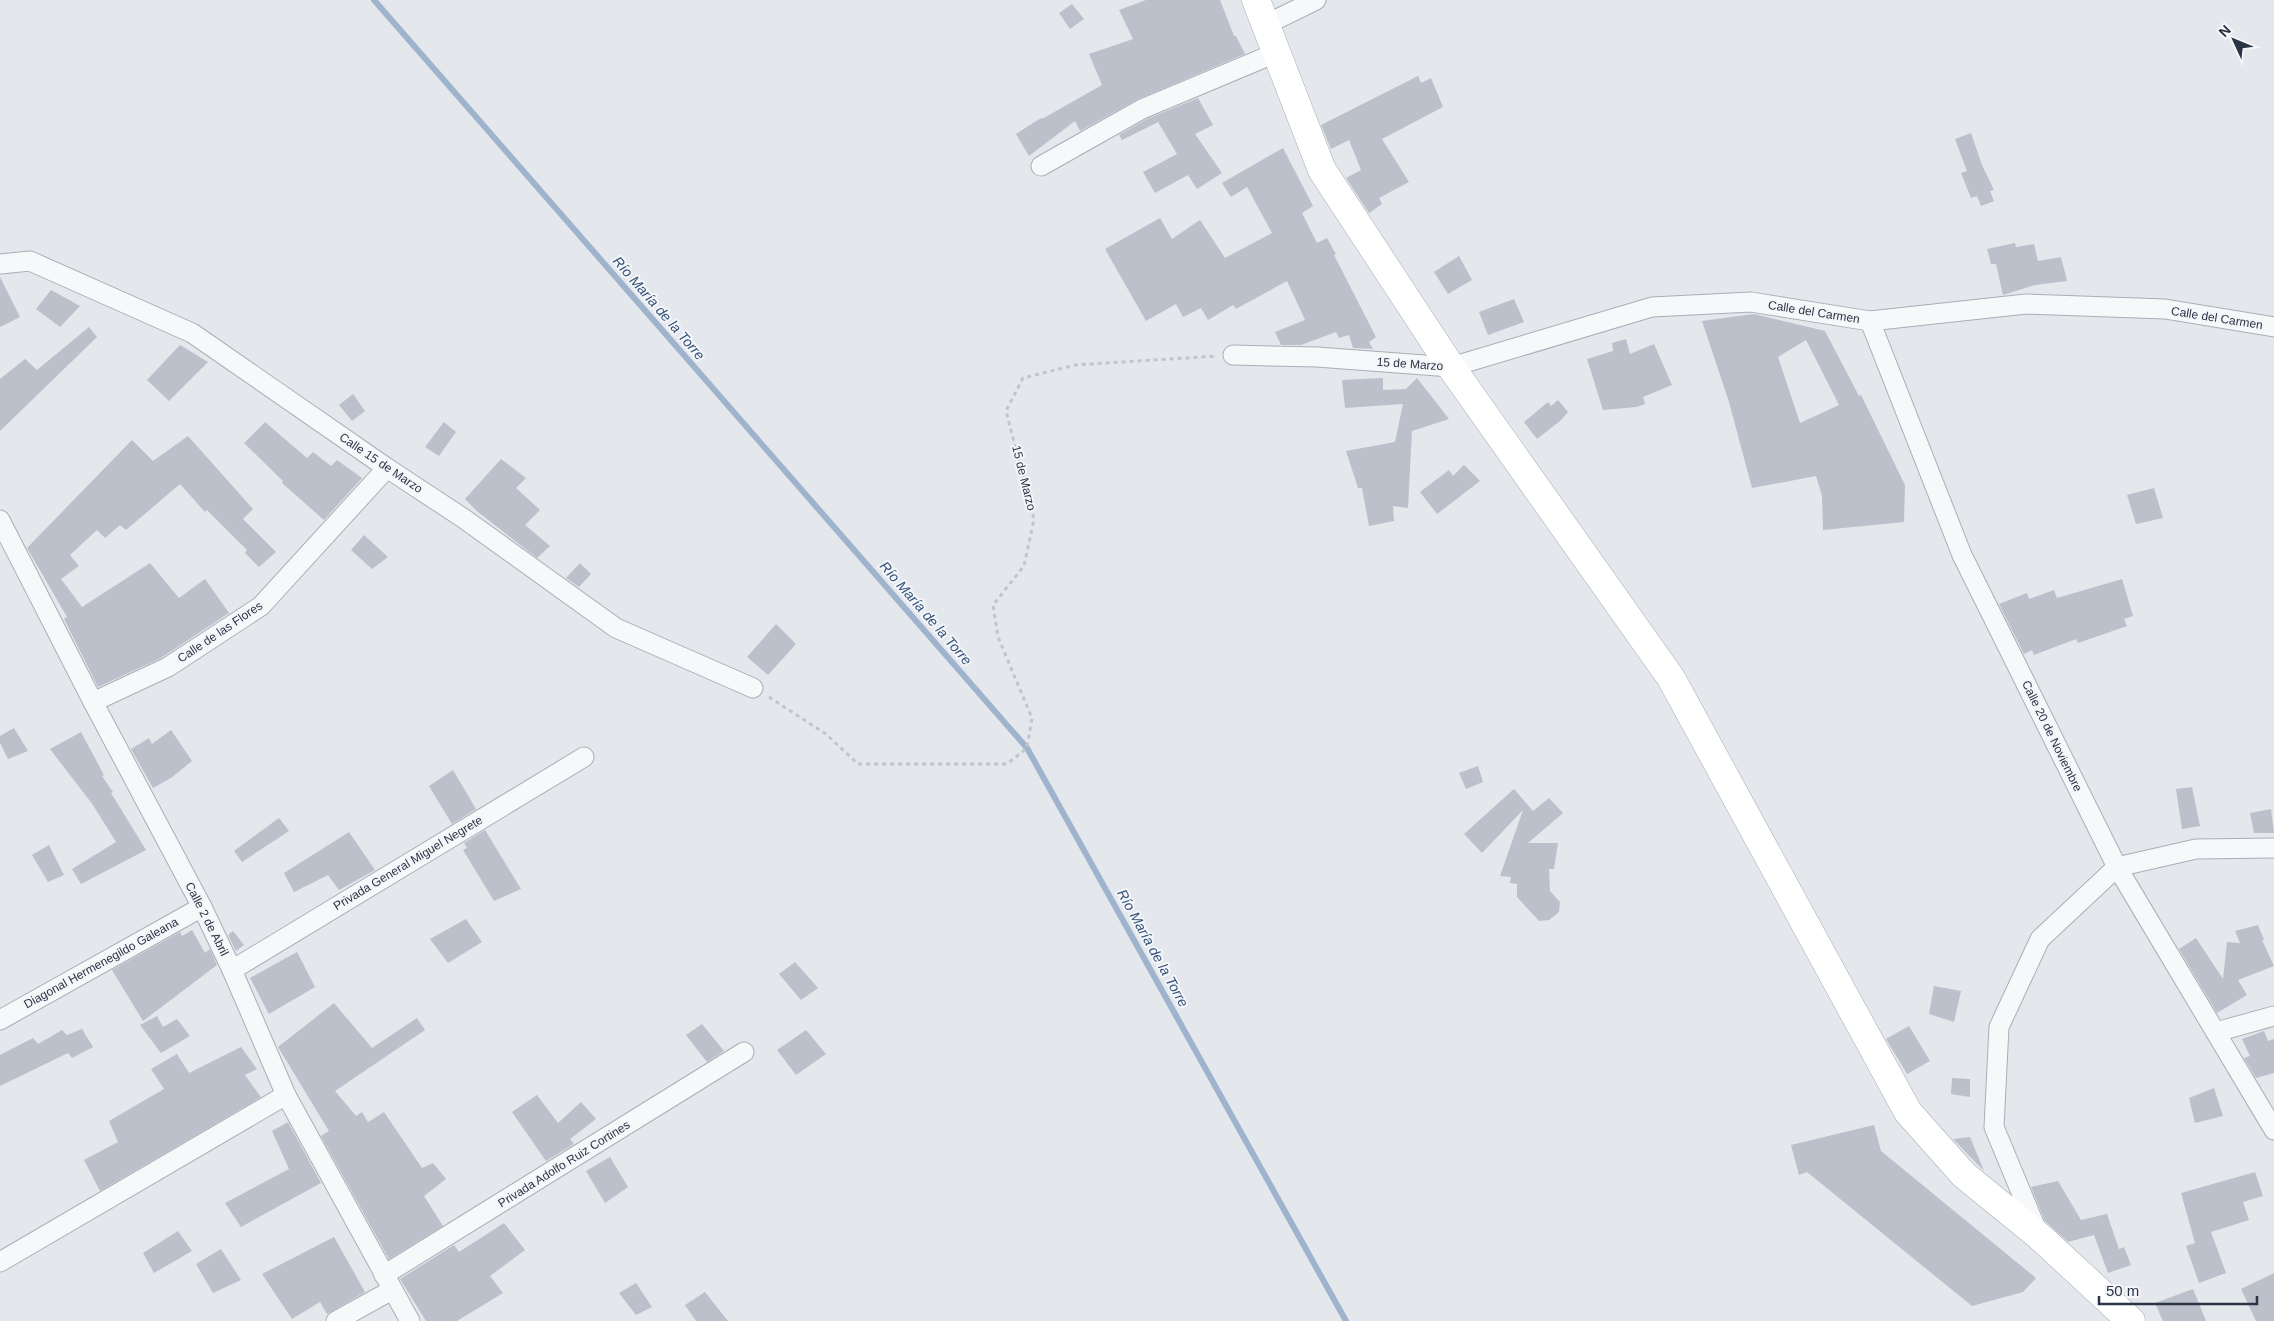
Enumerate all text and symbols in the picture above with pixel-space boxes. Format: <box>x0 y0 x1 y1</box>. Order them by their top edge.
north arrow <box>2209 15 2259 65</box>
text: N <box>2215 22 2234 40</box>
water label: Río María de la Torre <box>610 253 708 363</box>
street label: Calle del Carmen <box>1767 298 1861 326</box>
street label: Calle del Carmen <box>2170 304 2264 332</box>
street label: 15 de Marzo <box>1376 355 1444 373</box>
street label: Calle 15 de Marzo <box>337 430 426 496</box>
street label: 15 de Marzo <box>1009 444 1039 512</box>
water label: Río María de la Torre <box>877 558 975 668</box>
street label: Calle de las Flores <box>175 598 265 666</box>
street label: Calle 20 de Noviembre <box>2019 678 2085 794</box>
street label: Privada General Miguel Negrete <box>331 813 485 913</box>
street label: Calle 2 de Abril <box>182 880 232 958</box>
water label: Río María de la Torre <box>1114 886 1192 1010</box>
street label: Diagonal Hermenegildo Galeana <box>21 915 181 1011</box>
street label: Privada Adolfo Ruiz Cortines <box>496 1118 632 1210</box>
scale bar <box>2099 1274 2256 1306</box>
text: 50 m <box>2106 1282 2139 1299</box>

